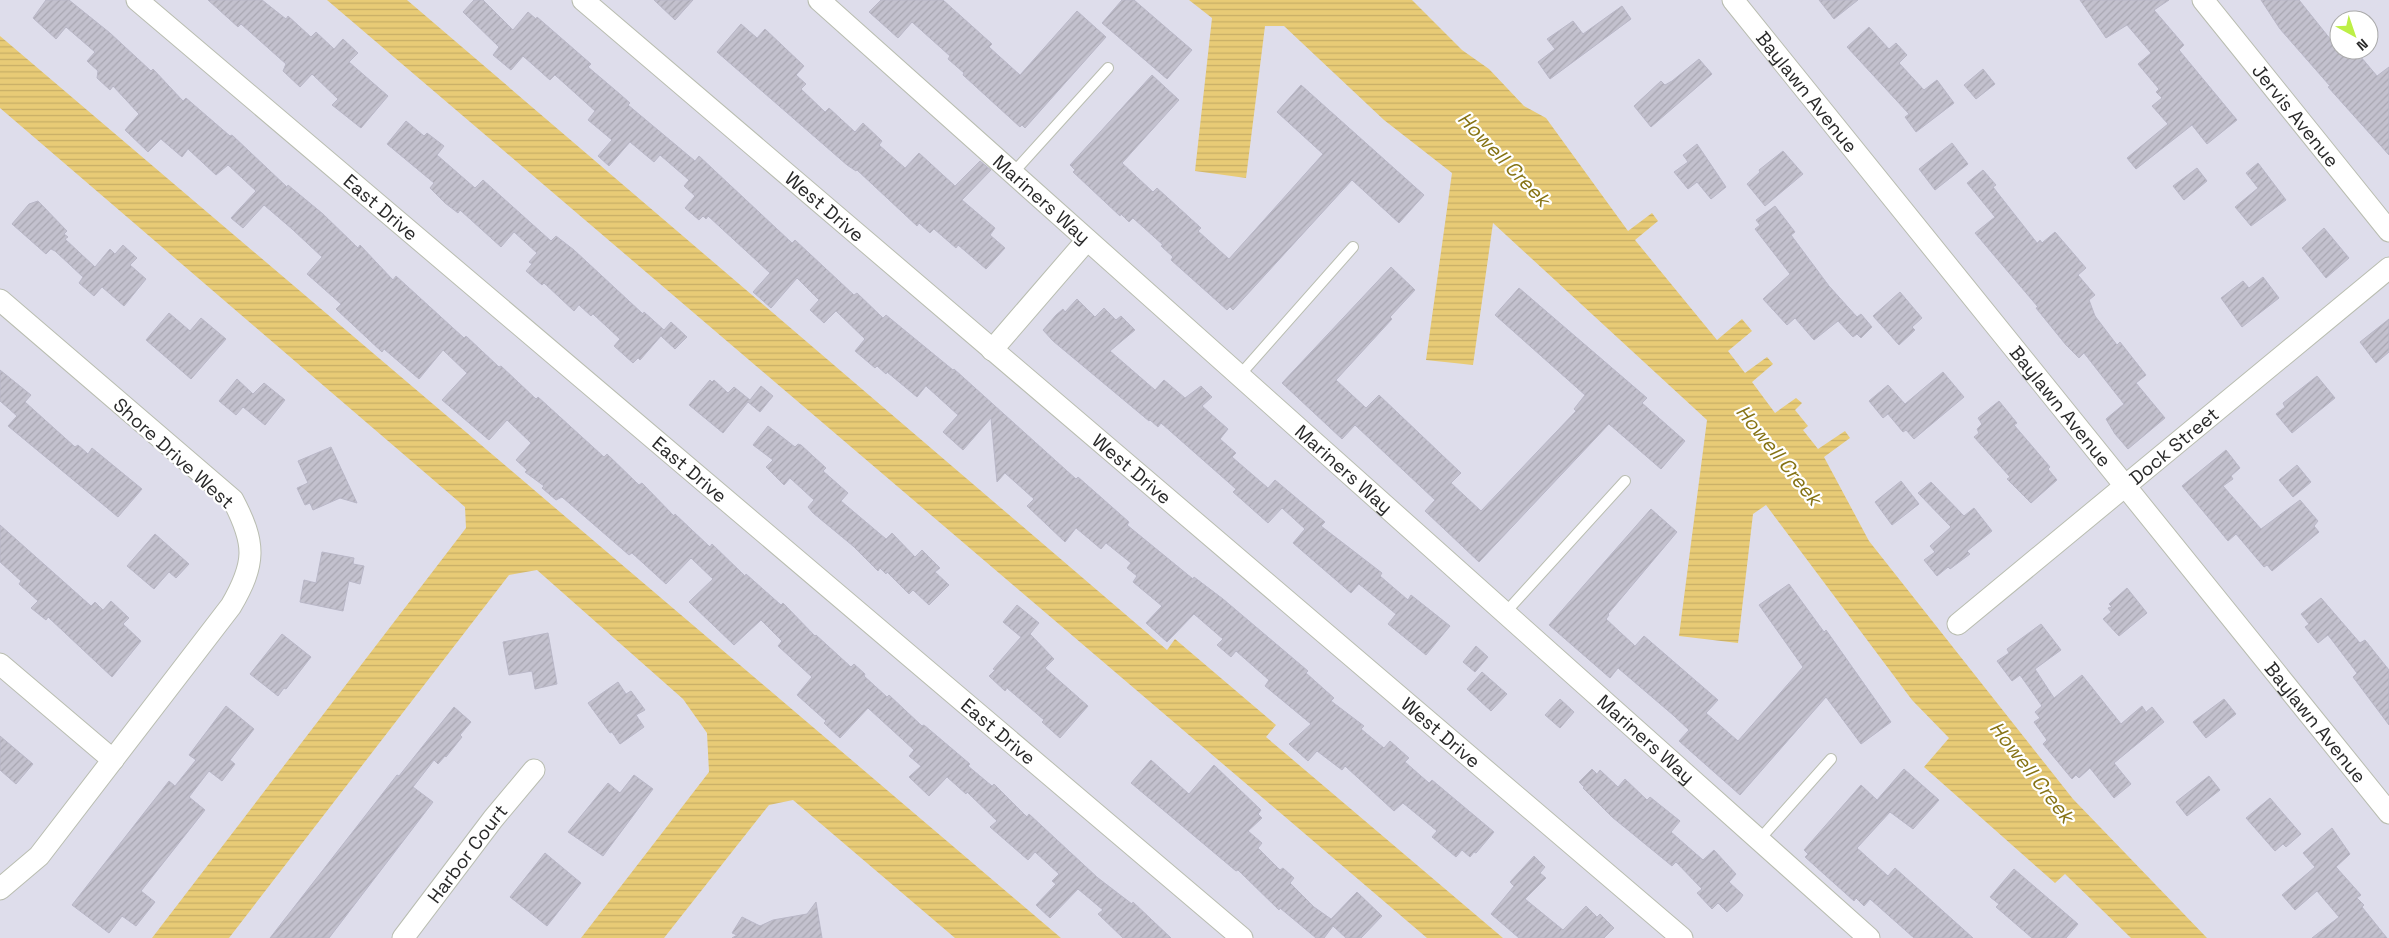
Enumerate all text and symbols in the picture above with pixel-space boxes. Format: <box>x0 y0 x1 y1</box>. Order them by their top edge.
north arrow <box>2329 10 2379 60</box>
street label: Baylawn Avenue <box>1750 26 1863 158</box>
text: N <box>2353 35 2372 55</box>
street label: Jervis Avenue <box>2246 59 2345 172</box>
water label: Howell Creek <box>1452 106 1557 214</box>
street label: Mariners Way <box>988 149 1096 250</box>
street label: West Drive <box>780 166 869 248</box>
street label: East Drive <box>338 169 423 246</box>
street label: Baylawn Avenue <box>2004 341 2117 472</box>
street label: Shore Drive West <box>108 392 239 514</box>
water label: Howell Creek <box>1730 399 1829 512</box>
street label: Dock Street <box>2124 402 2224 490</box>
street label: Mariners Way <box>1290 419 1398 520</box>
street label: West Drive <box>1087 428 1177 510</box>
street label: East Drive <box>647 431 732 508</box>
street label: Baylawn Avenue <box>2259 657 2372 788</box>
street label: Mariners Way <box>1592 689 1700 789</box>
street label: West Drive <box>1396 692 1486 774</box>
street label: East Drive <box>956 693 1041 770</box>
water label: Howell Creek <box>1984 716 2081 830</box>
street label: Harbor Court <box>422 799 513 908</box>

